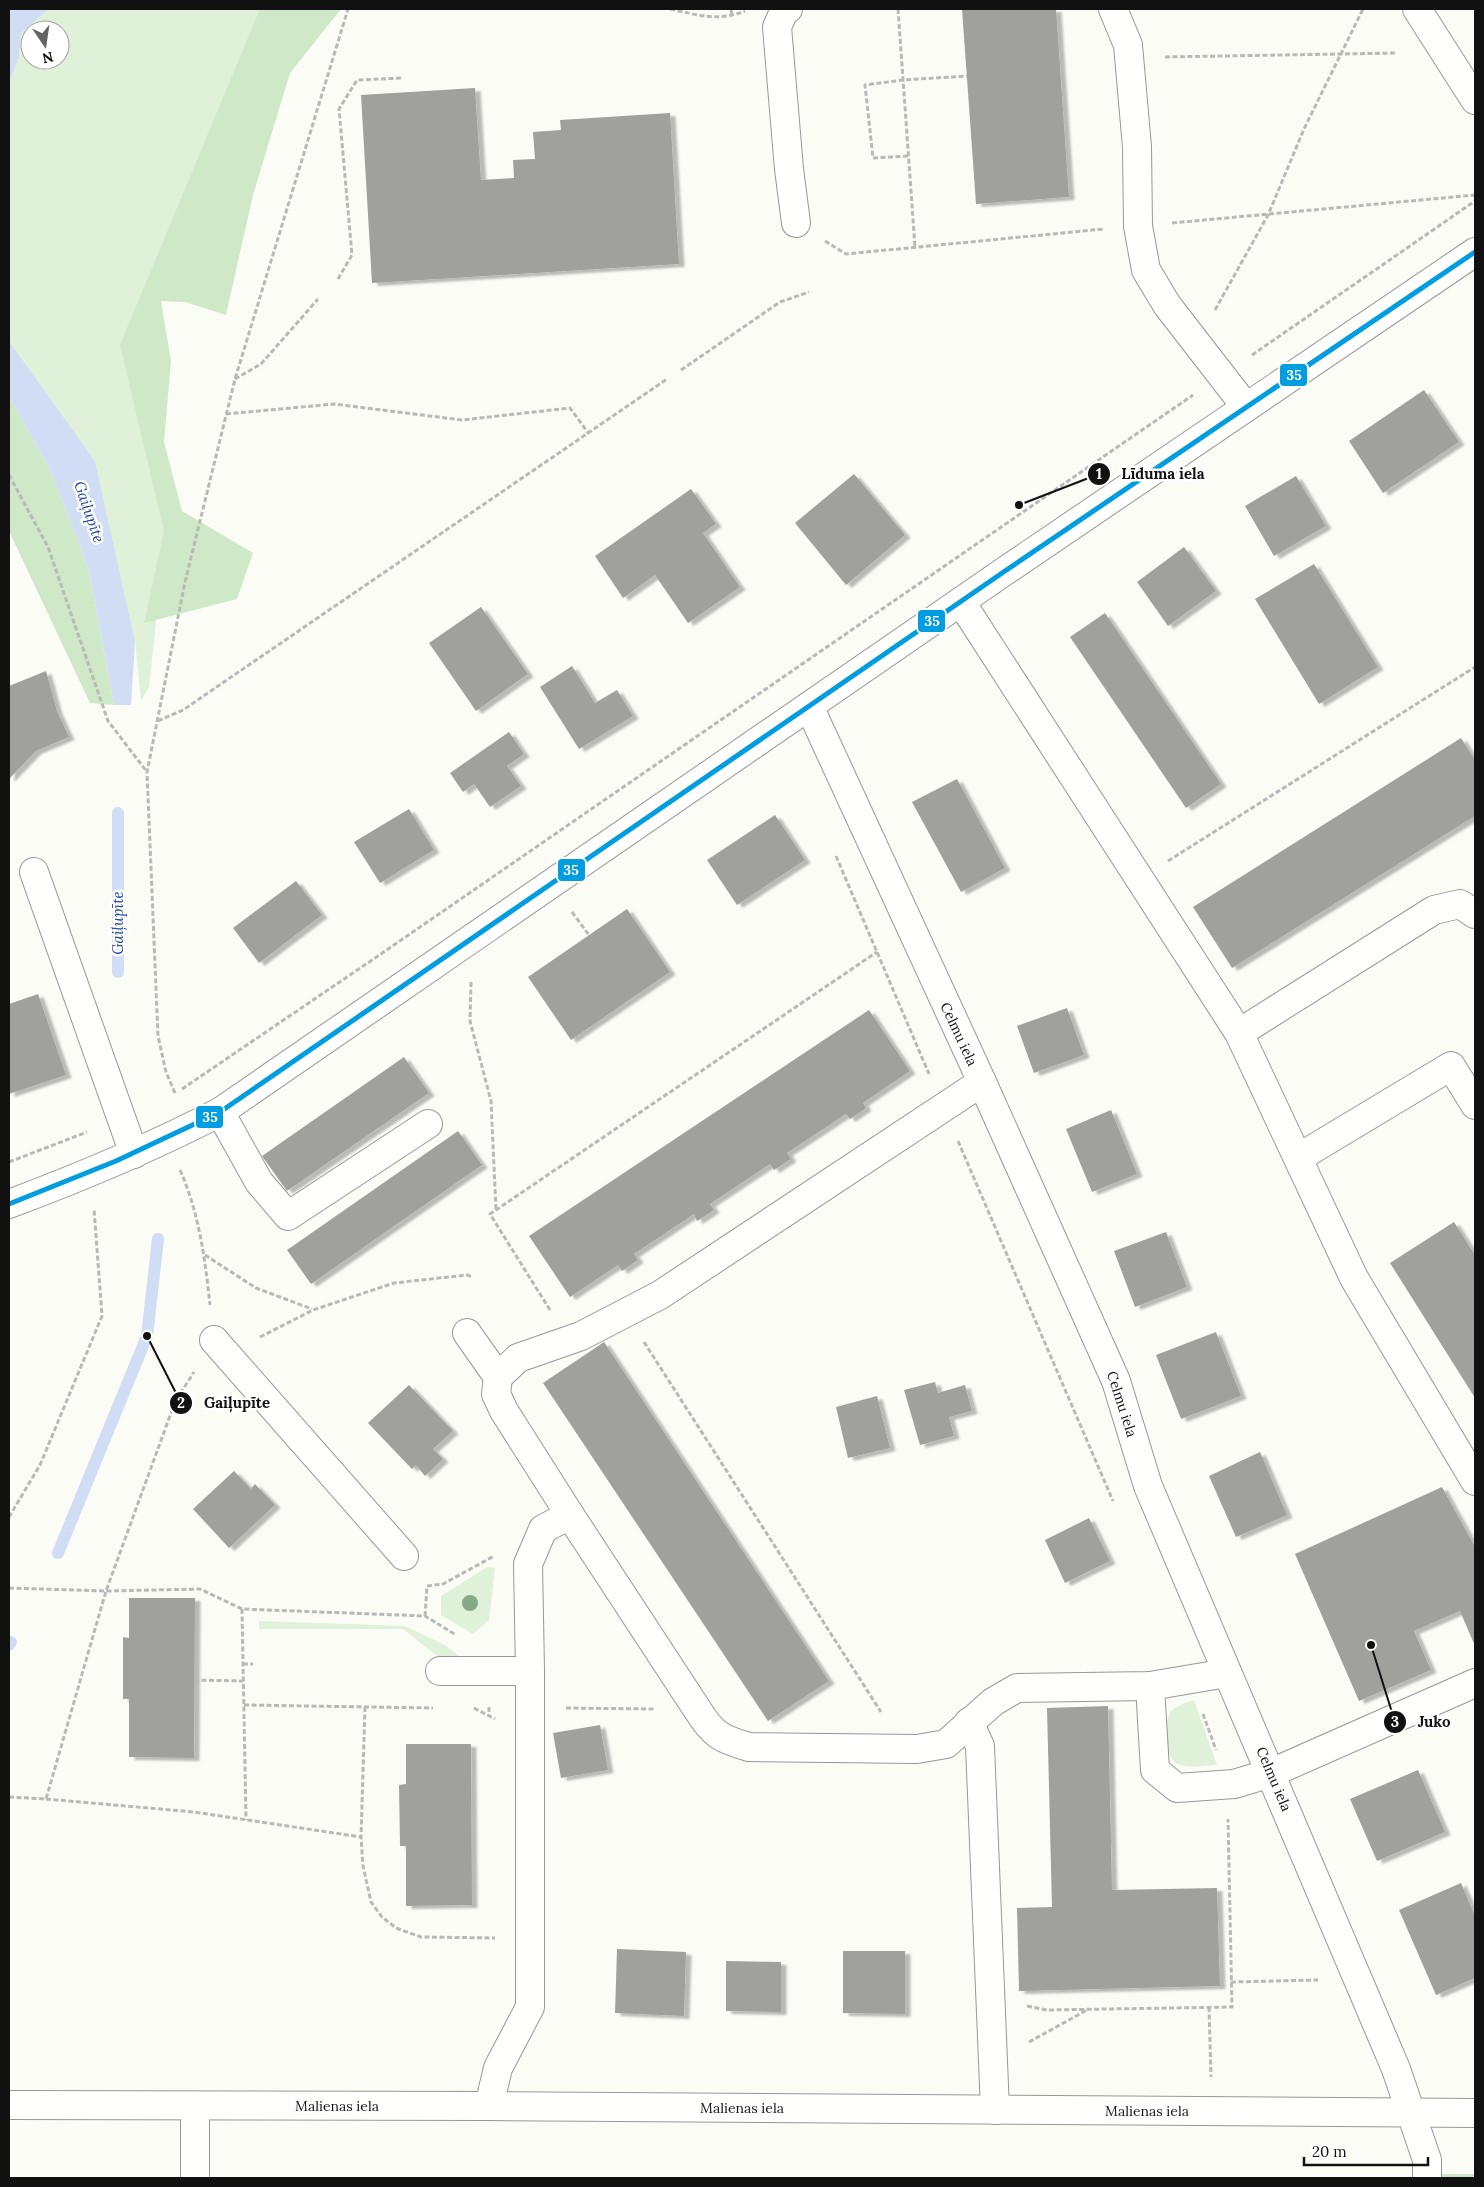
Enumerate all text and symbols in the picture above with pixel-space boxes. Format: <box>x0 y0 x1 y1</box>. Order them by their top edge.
north arrow <box>20 20 70 70</box>
text: N <box>40 48 55 68</box>
line badge: 35 <box>1279 363 1308 387</box>
text: 35 <box>1286 366 1302 384</box>
callout: Līduma iela <box>1086 459 1215 489</box>
text: 1 <box>1096 464 1102 483</box>
text: Līduma iela <box>1121 464 1205 483</box>
water label: Gaiļupīte <box>70 479 109 545</box>
line badge: 35 <box>917 609 946 633</box>
text: 35 <box>924 612 940 630</box>
line badge: 35 <box>557 858 586 882</box>
text: 35 <box>563 861 579 879</box>
water label: Gaiļupīte <box>108 891 127 955</box>
street label: Celmu iela <box>936 999 982 1069</box>
line badge: 35 <box>195 1105 224 1129</box>
text: 35 <box>202 1108 218 1126</box>
street label: Celmu iela <box>1103 1369 1141 1439</box>
callout: Gaiļupīte <box>169 1388 280 1418</box>
text: 2 <box>177 1393 185 1412</box>
text: Gaiļupīte <box>204 1393 270 1413</box>
callout: Juko <box>1383 1707 1460 1737</box>
text: 3 <box>1391 1712 1399 1731</box>
text: Juko <box>1418 1712 1451 1731</box>
street label: Celmu iela <box>1252 1744 1296 1814</box>
street label: Malienas iela <box>295 2097 379 2115</box>
street label: Malienas iela <box>700 2099 784 2117</box>
street label: Malienas iela <box>1105 2102 1189 2120</box>
scale bar <box>1304 2134 1428 2166</box>
text: 20 m <box>1312 2142 1347 2161</box>

